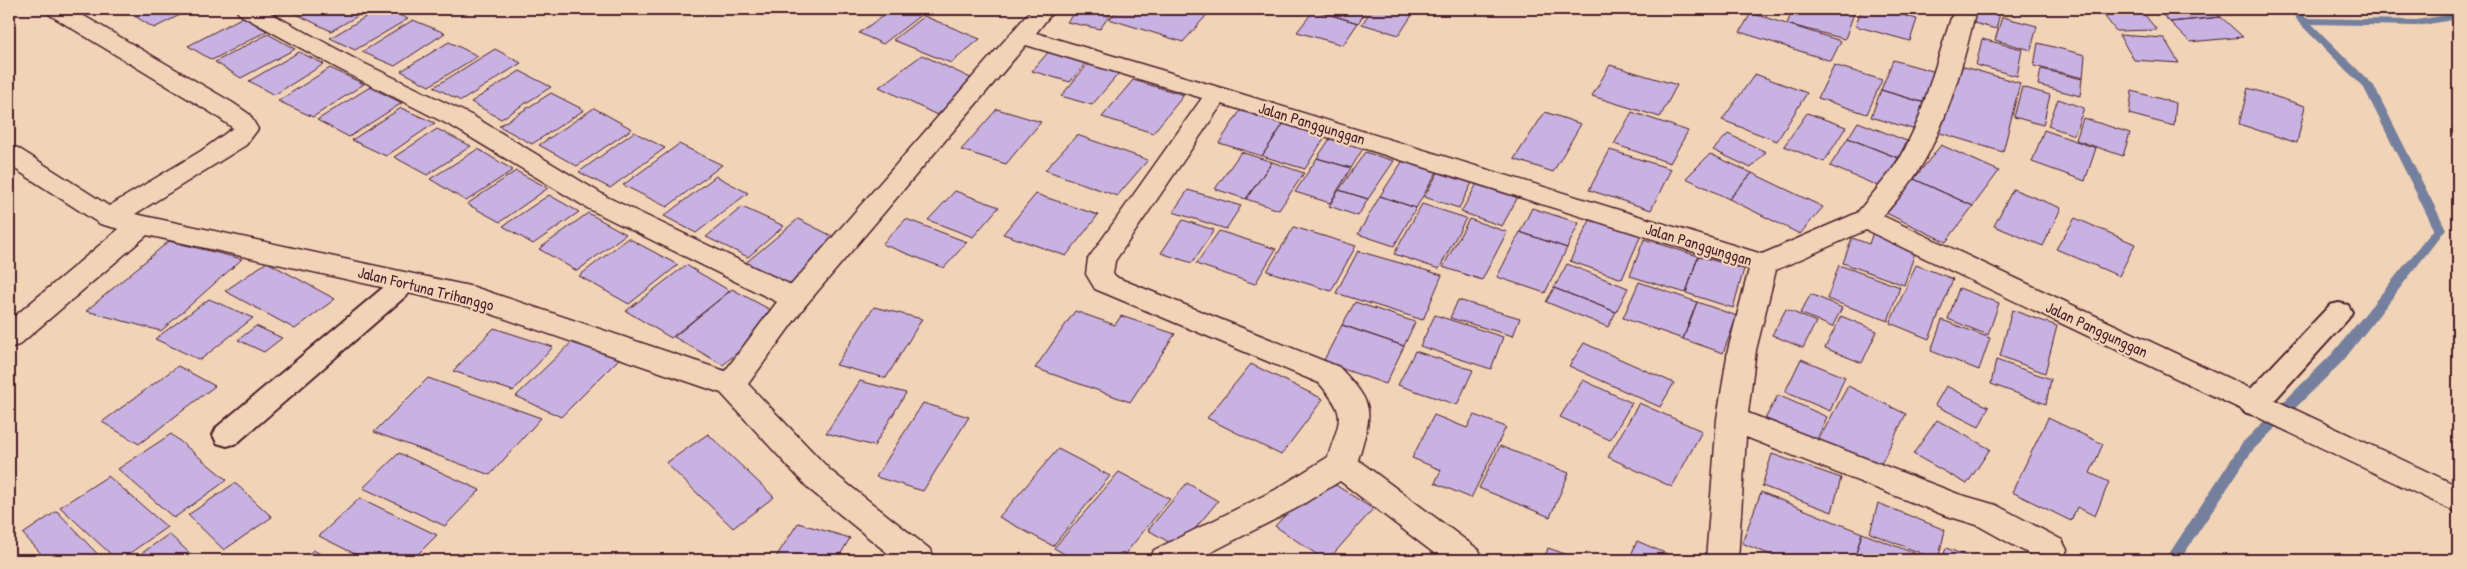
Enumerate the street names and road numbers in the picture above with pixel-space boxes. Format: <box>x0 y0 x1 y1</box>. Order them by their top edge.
street label: Jalan Panggunggan <box>1256 96 1368 150</box>
street label: Jalan Panggunggan <box>1643 217 1755 271</box>
street label: Jalan Fortuna Trihanggo <box>356 260 497 316</box>
street label: Jalan Panggunggan <box>2042 296 2152 362</box>

